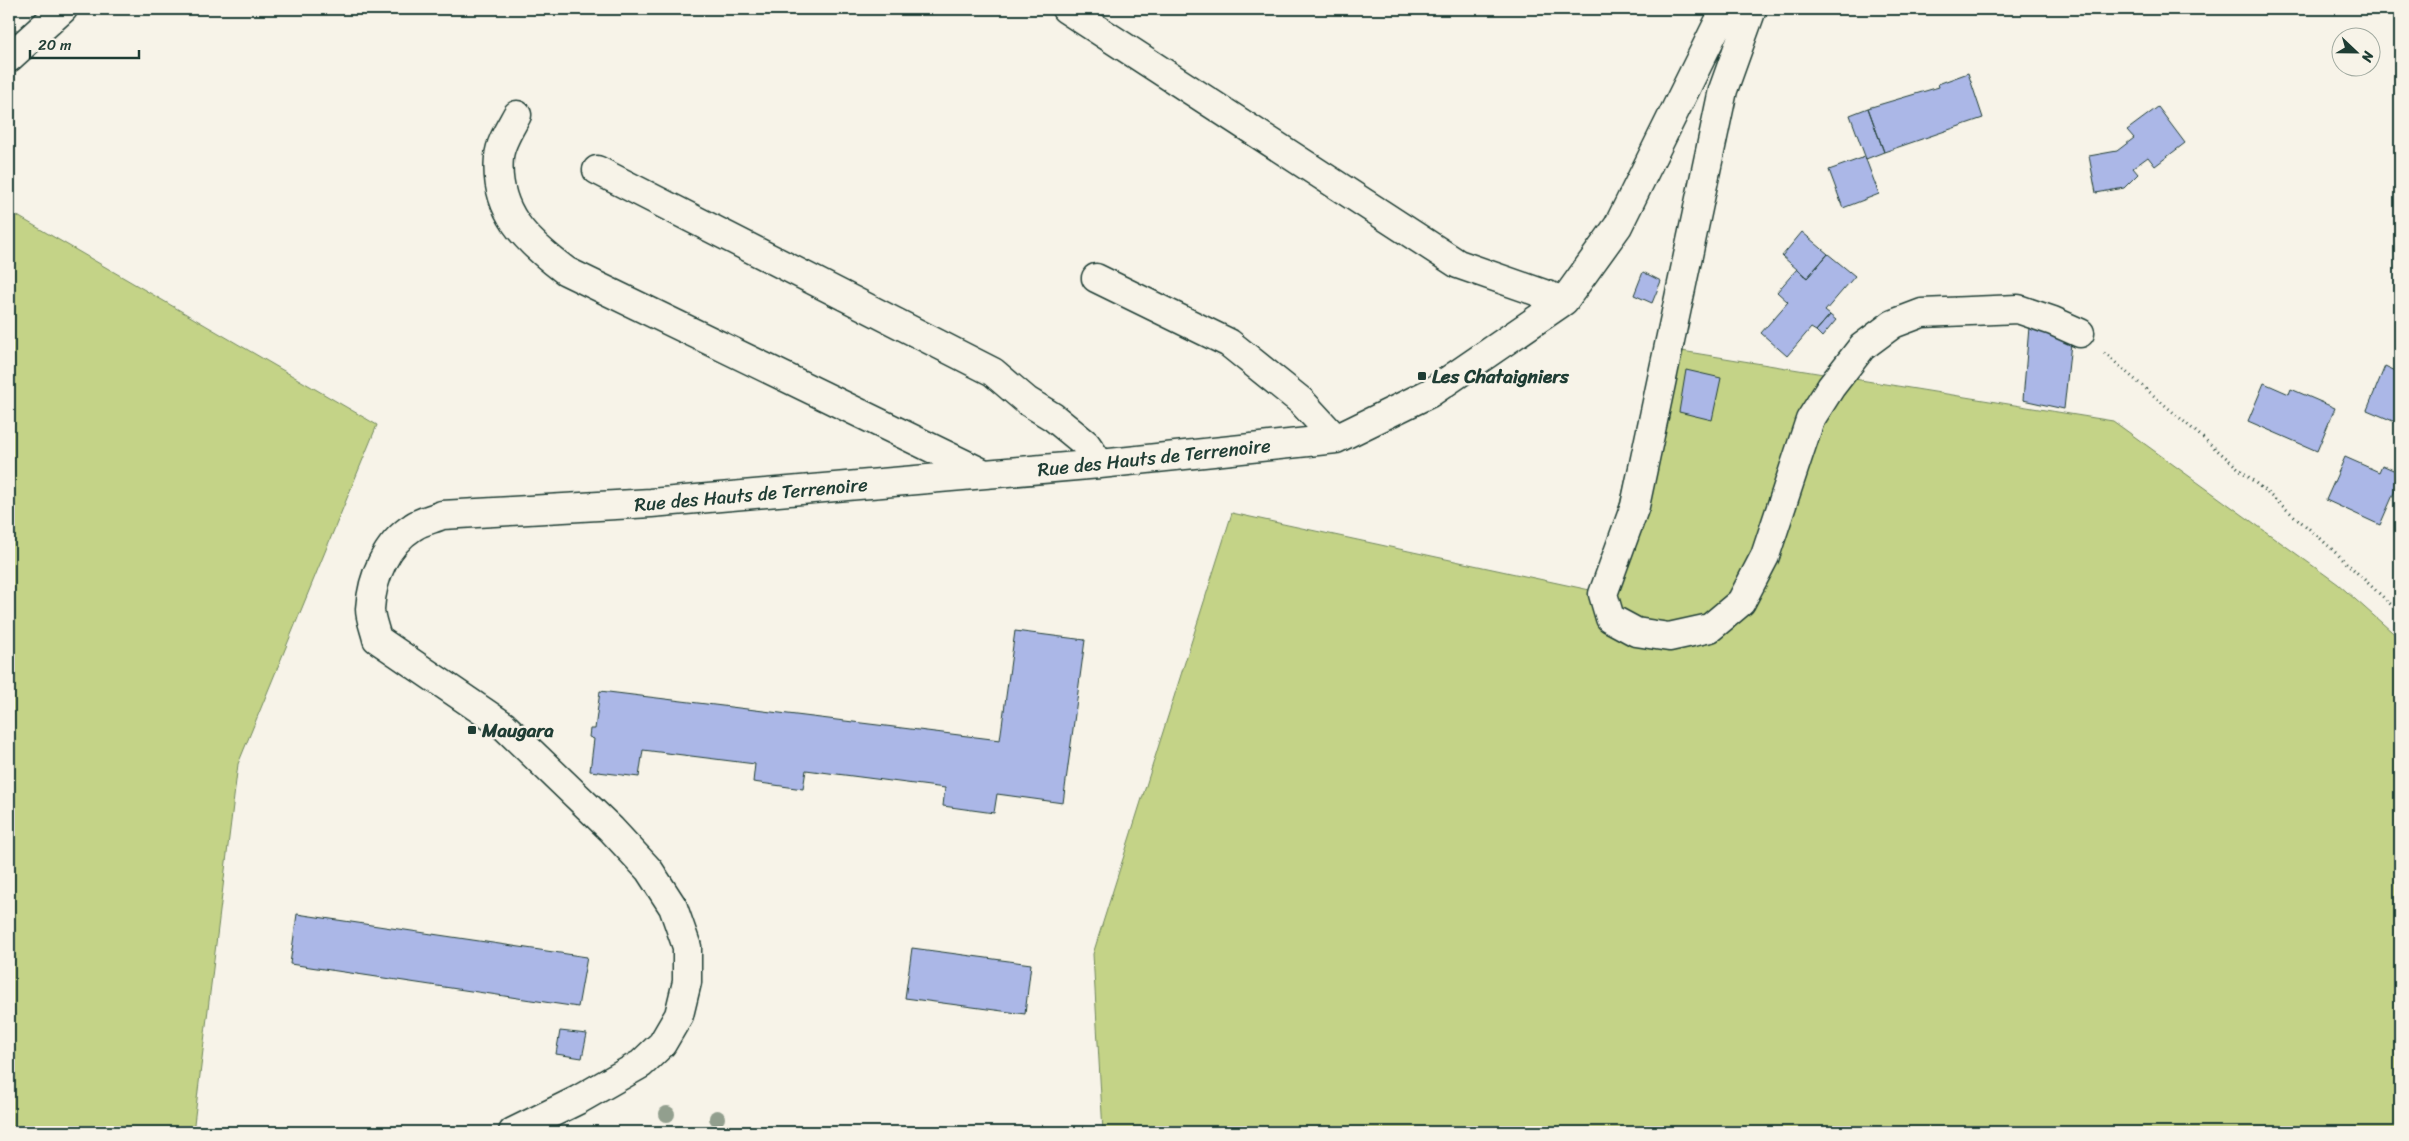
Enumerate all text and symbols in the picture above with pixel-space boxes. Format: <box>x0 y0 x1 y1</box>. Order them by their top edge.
scale bar <box>30 28 139 60</box>
north arrow <box>2332 28 2382 78</box>
text: 20 m <box>38 32 72 58</box>
text: N <box>2354 47 2381 66</box>
place label: Les Chataigniers <box>1432 360 1570 393</box>
marker: Les Chataigniers <box>1416 370 1428 382</box>
street label: Rue des Hauts de Terrenoire <box>1036 429 1273 486</box>
street label: Rue des Hauts de Terrenoire <box>633 468 869 521</box>
place label: Maugara <box>481 714 554 747</box>
marker: Maugara <box>466 724 478 736</box>

